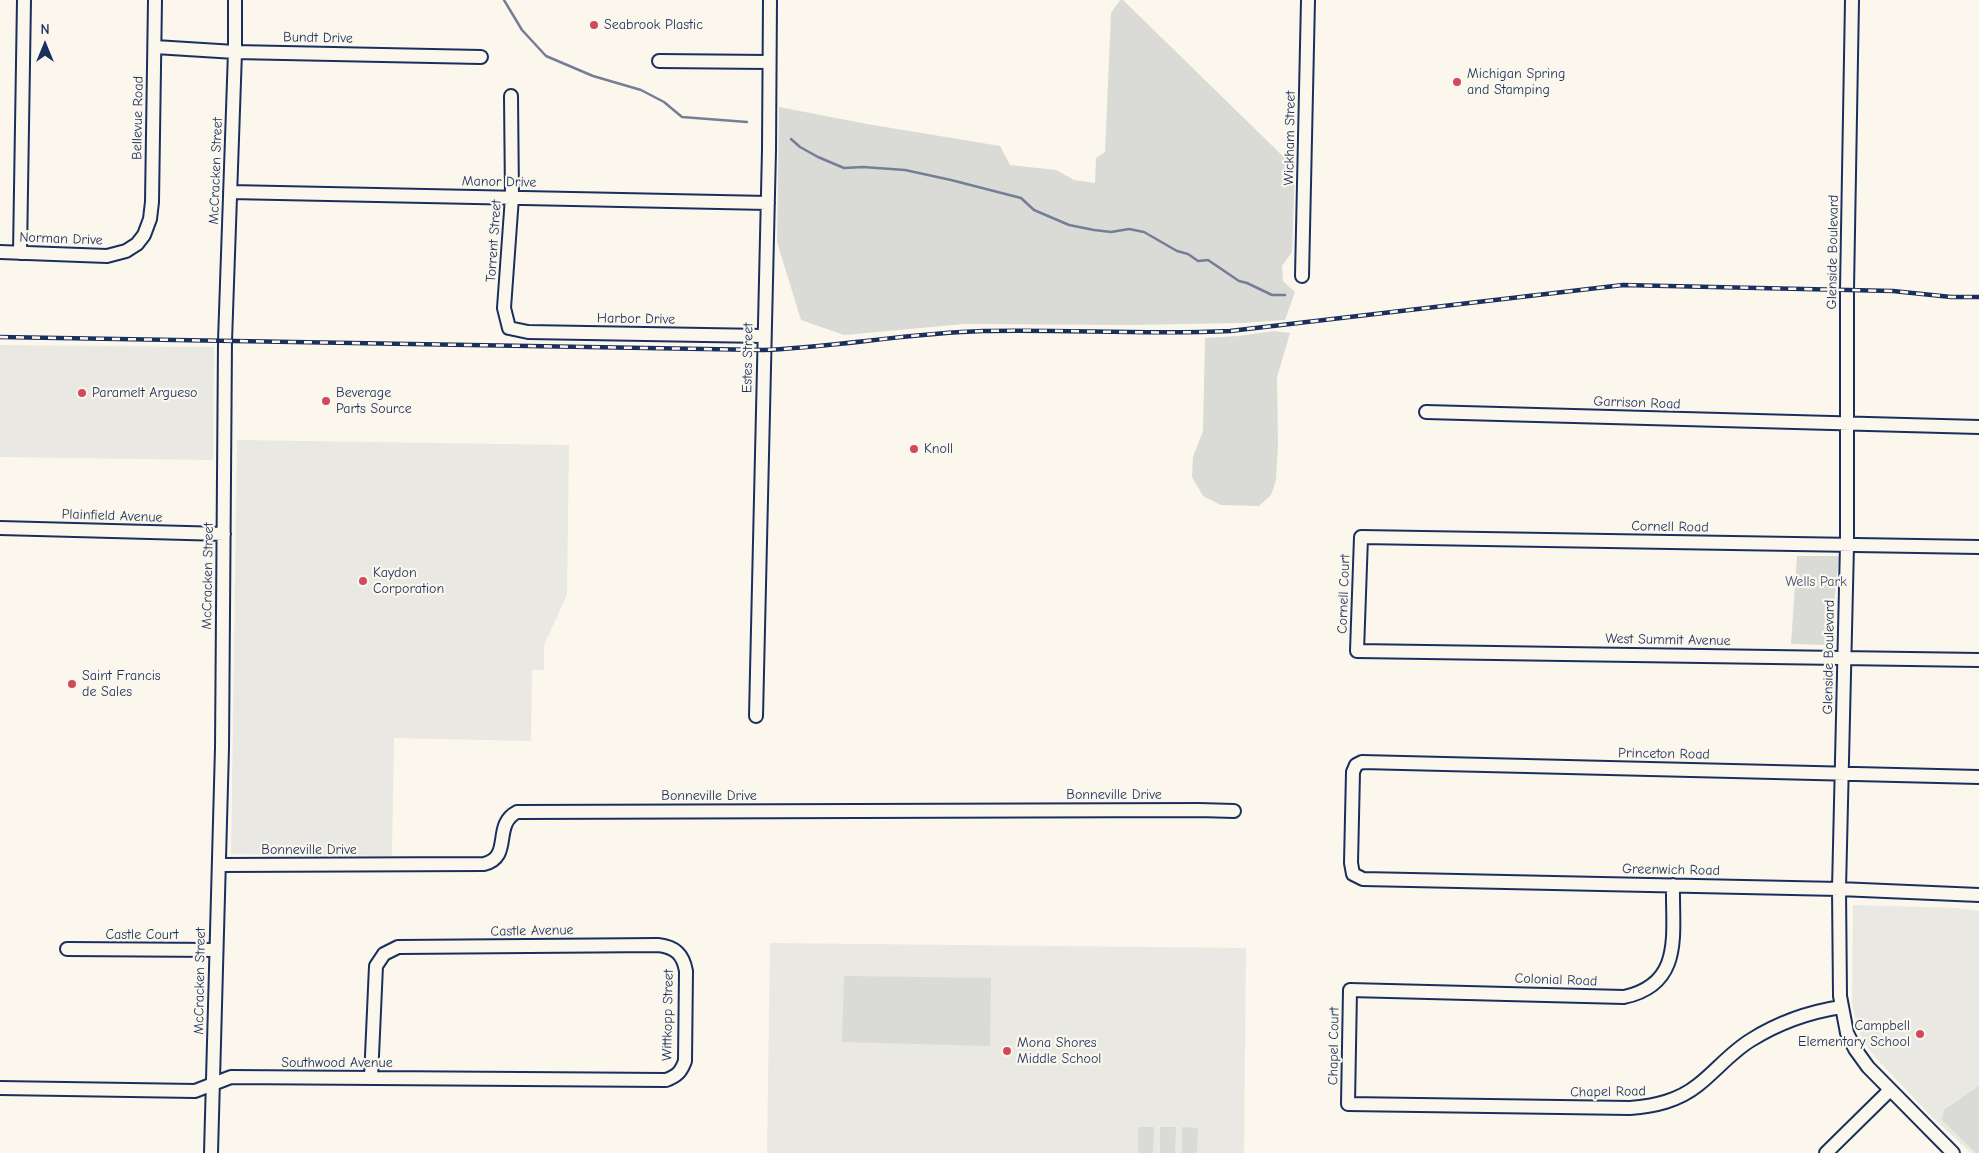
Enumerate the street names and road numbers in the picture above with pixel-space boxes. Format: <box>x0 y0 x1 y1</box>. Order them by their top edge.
street label: Bundt Drive <box>283 29 353 47</box>
street label: Bellevue Road <box>129 76 147 160</box>
street label: Wickham Street <box>1281 90 1299 186</box>
street label: McCracken Street <box>206 117 226 225</box>
street label: Manor Drive <box>462 173 536 191</box>
street label: Glenside Boulevard <box>1824 195 1842 309</box>
street label: Torrent Street <box>483 199 505 283</box>
street label: Norman Drive <box>19 229 103 249</box>
street label: Harbor Drive <box>597 310 675 328</box>
street label: Estes Street <box>739 323 757 393</box>
street label: Garrison Road <box>1593 393 1681 413</box>
street label: Plainfield Avenue <box>61 506 163 526</box>
street label: Cornell Road <box>1631 518 1709 536</box>
street label: McCracken Street <box>199 522 217 630</box>
street label: Cornell Court <box>1334 554 1354 634</box>
street label: Glenside Boulevard <box>1820 600 1838 714</box>
street label: West Summit Avenue <box>1605 631 1731 649</box>
street label: Princeton Road <box>1618 745 1710 763</box>
street label: Bonneville Drive <box>1066 787 1162 803</box>
street label: Bonneville Drive <box>661 788 757 804</box>
street label: Bonneville Drive <box>261 842 357 858</box>
street label: Greenwich Road <box>1622 861 1720 879</box>
street label: Castle Avenue <box>490 922 574 940</box>
street label: Castle Court <box>105 927 179 943</box>
street label: McCracken Street <box>191 927 209 1035</box>
street label: Wittkopp Street <box>659 969 677 1061</box>
street label: Colonial Road <box>1514 970 1598 990</box>
street label: Chapel Court <box>1325 1007 1343 1085</box>
street label: Southwood Avenue <box>281 1055 393 1071</box>
street label: Chapel Road <box>1570 1083 1646 1101</box>

